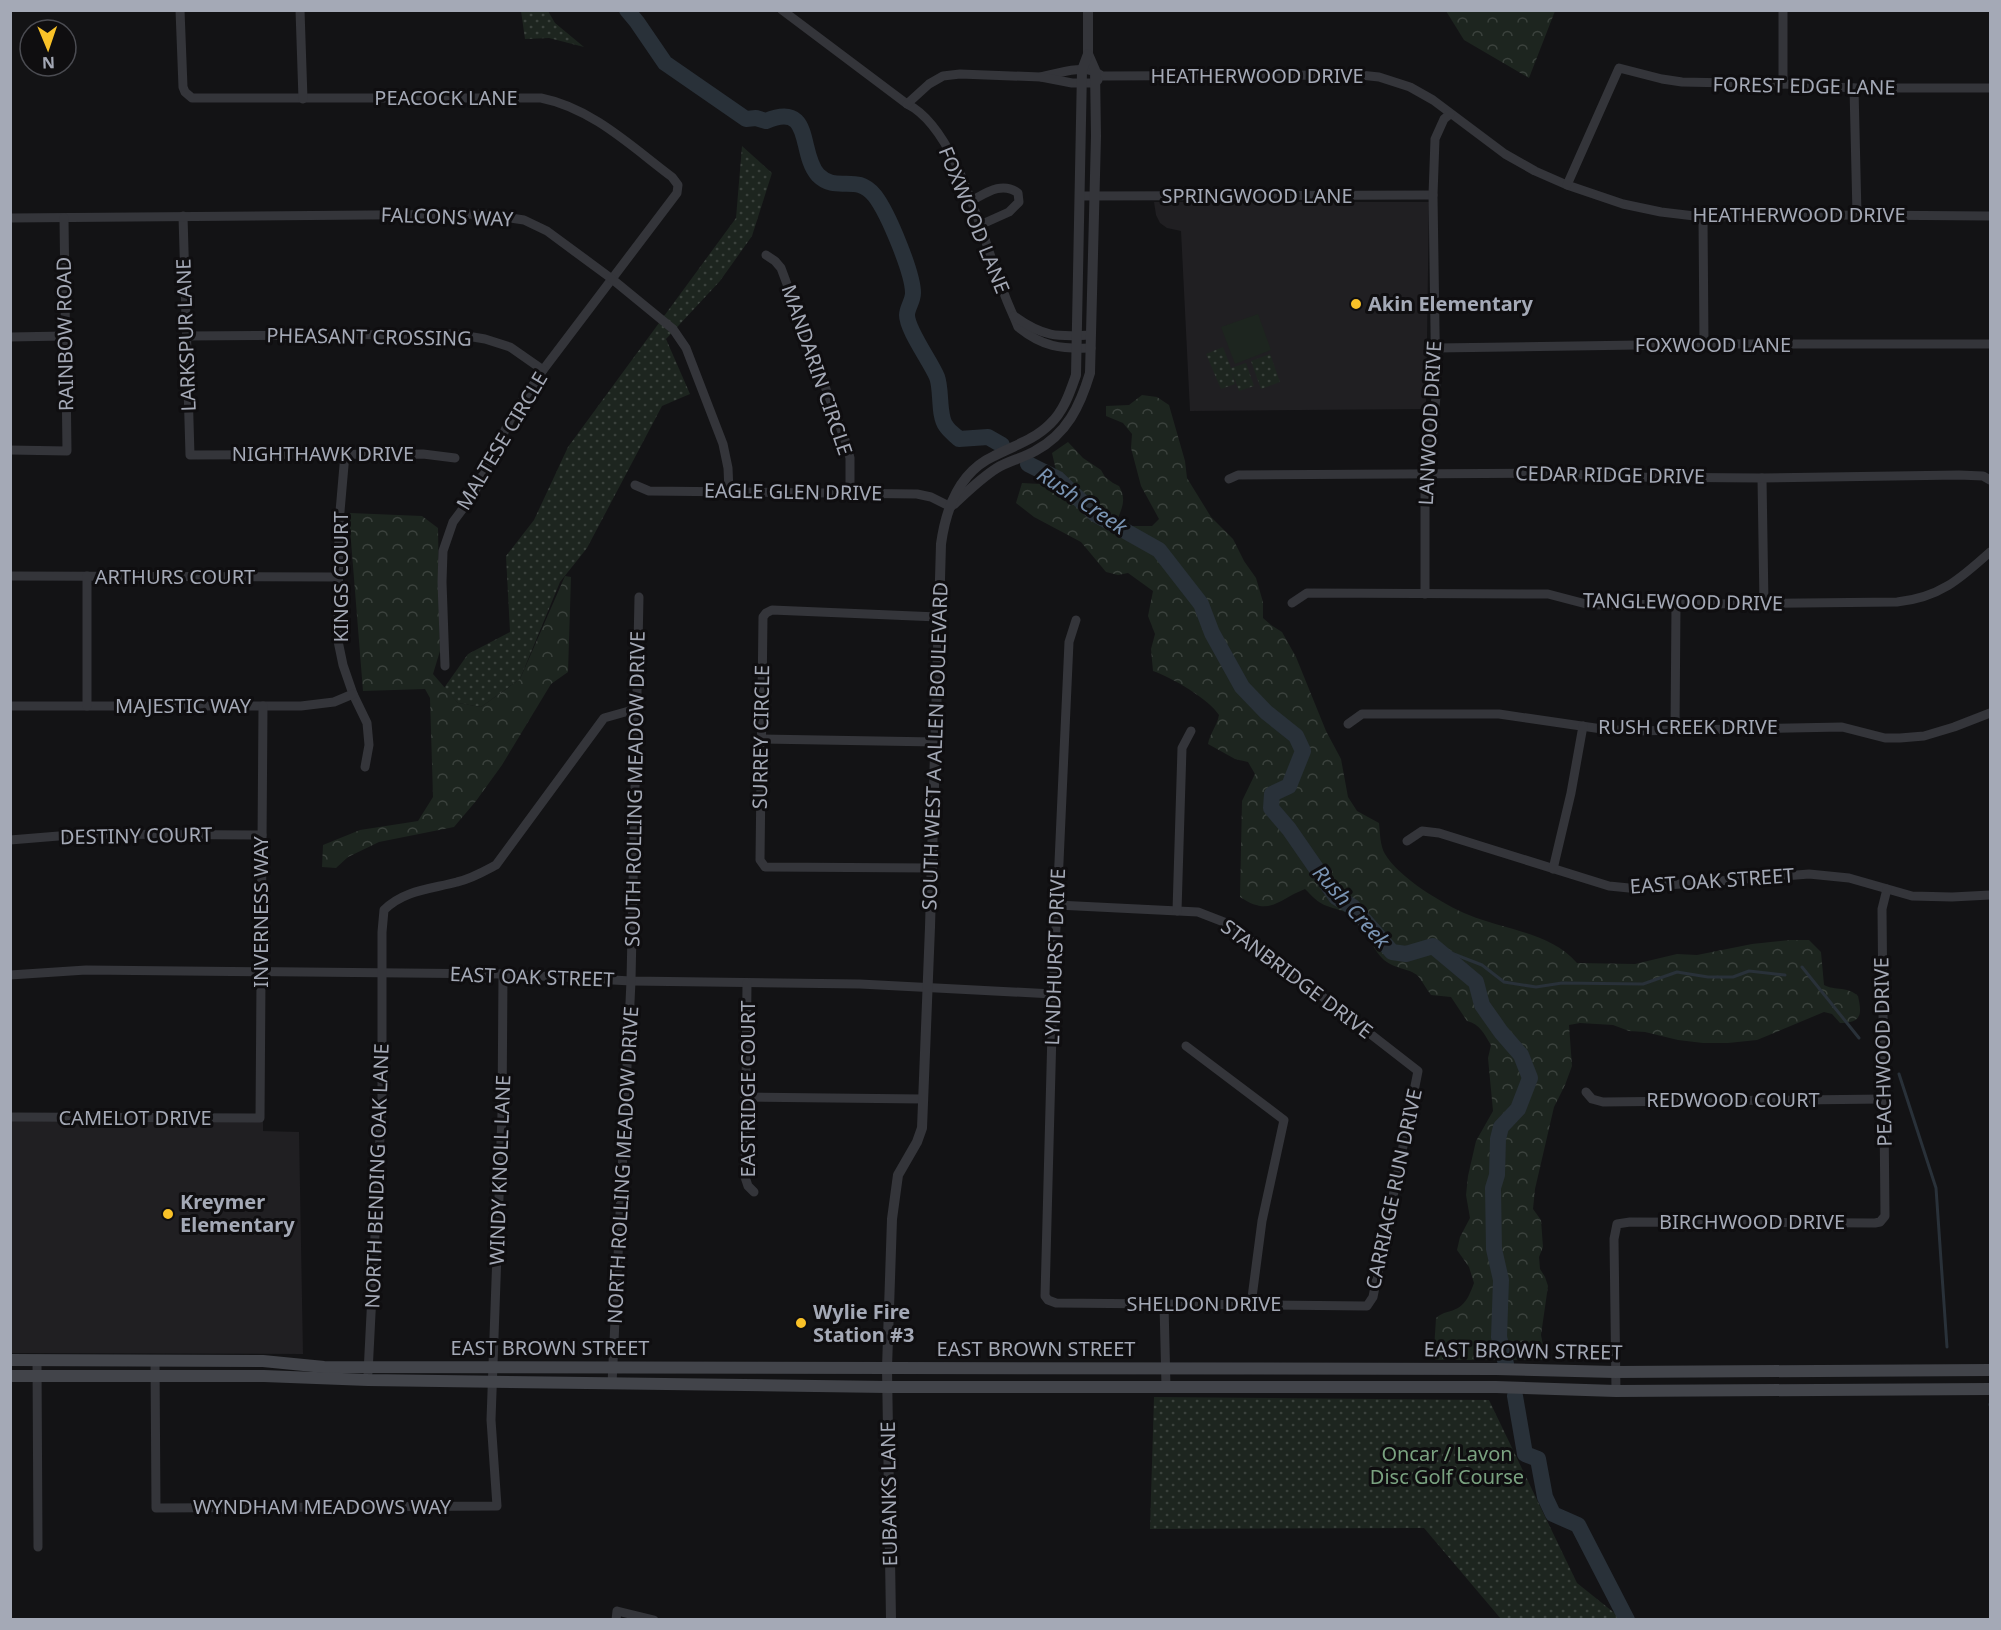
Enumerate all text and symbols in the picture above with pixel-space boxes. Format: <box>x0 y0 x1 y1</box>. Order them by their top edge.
north arrow <box>18 18 78 78</box>
text: N <box>42 52 55 74</box>
street label: HEATHERWOOD DRIVE <box>1150 62 1364 89</box>
street label: FOREST EDGE LANE <box>1712 70 1896 101</box>
street label: PEACOCK LANE <box>374 84 518 111</box>
street label: FOXWOOD LANE <box>933 142 1016 297</box>
street label: SPRINGWOOD LANE <box>1161 182 1353 209</box>
street label: FALCONS WAY <box>380 201 515 232</box>
street label: HEATHERWOOD DRIVE <box>1692 201 1906 228</box>
street label: RAINBOW ROAD <box>50 257 79 411</box>
street label: LARKSPUR LANE <box>169 258 202 412</box>
street label: MANDARIN CIRCLE <box>776 281 859 459</box>
place label: Akin Elementary <box>1368 290 1534 317</box>
marker: Akin Elementary <box>1349 297 1363 311</box>
street label: PHEASANT CROSSING <box>266 321 472 352</box>
street label: FOXWOOD LANE <box>1635 331 1791 358</box>
street label: LANWOOD DRIVE <box>1412 340 1447 506</box>
street label: MALTESE CIRCLE <box>450 367 553 515</box>
street label: NIGHTHAWK DRIVE <box>232 440 414 467</box>
street label: CEDAR RIDGE DRIVE <box>1515 459 1705 490</box>
water label: Rush Creek <box>1032 460 1134 541</box>
street label: EAGLE GLEN DRIVE <box>704 476 882 507</box>
street label: KINGS COURT <box>327 511 354 643</box>
street label: ARTHURS COURT <box>95 563 255 590</box>
street label: SOUTH WEST A ALLEN BOULEVARD <box>915 581 954 911</box>
street label: TANGLEWOOD DRIVE <box>1583 586 1783 617</box>
street label: SOUTH ROLLING MEADOW DRIVE <box>618 631 651 947</box>
street label: SURREY CIRCLE <box>746 665 775 809</box>
street label: MAJESTIC WAY <box>115 692 252 719</box>
street label: RUSH CREEK DRIVE <box>1598 713 1778 740</box>
street label: DESTINY COURT <box>60 821 212 850</box>
street label: INVERNESS WAY <box>247 835 274 988</box>
water label: Rush Creek <box>1307 859 1398 955</box>
street label: EAST OAK STREET <box>1629 861 1795 900</box>
street label: LYNDHURST DRIVE <box>1038 868 1071 1046</box>
street label: STANBRIDGE DRIVE <box>1216 913 1379 1045</box>
street label: PEACHWOOD DRIVE <box>1867 957 1898 1147</box>
street label: EAST OAK STREET <box>449 960 615 993</box>
street label: EASTRIDGE COURT <box>734 1001 761 1177</box>
street label: NORTH ROLLING MEADOW DRIVE <box>601 1006 644 1324</box>
street label: NORTH BENDING OAK LANE <box>358 1043 395 1309</box>
street label: WINDY KNOLL LANE <box>483 1074 516 1266</box>
street label: CARRIAGE RUN DRIVE <box>1359 1086 1428 1292</box>
street label: REDWOOD COURT <box>1646 1086 1820 1113</box>
street label: CAMELOT DRIVE <box>58 1104 212 1131</box>
place label: Kreymer Elementary <box>180 1188 295 1238</box>
marker: Kreymer Elementary <box>161 1207 175 1221</box>
street label: BIRCHWOOD DRIVE <box>1659 1208 1845 1235</box>
street label: SHELDON DRIVE <box>1127 1290 1281 1317</box>
place label: Wylie Fire Station #3 <box>813 1298 914 1348</box>
marker: Wylie Fire Station #3 <box>794 1316 808 1330</box>
street label: EAST BROWN STREET <box>451 1334 649 1361</box>
street label: EAST BROWN STREET <box>937 1335 1135 1362</box>
street label: EAST BROWN STREET <box>1423 1335 1623 1366</box>
street label: EUBANKS LANE <box>874 1421 903 1567</box>
park label: Oncar / Lavon Disc Golf Course <box>1370 1440 1524 1490</box>
street label: WYNDHAM MEADOWS WAY <box>193 1493 452 1520</box>

